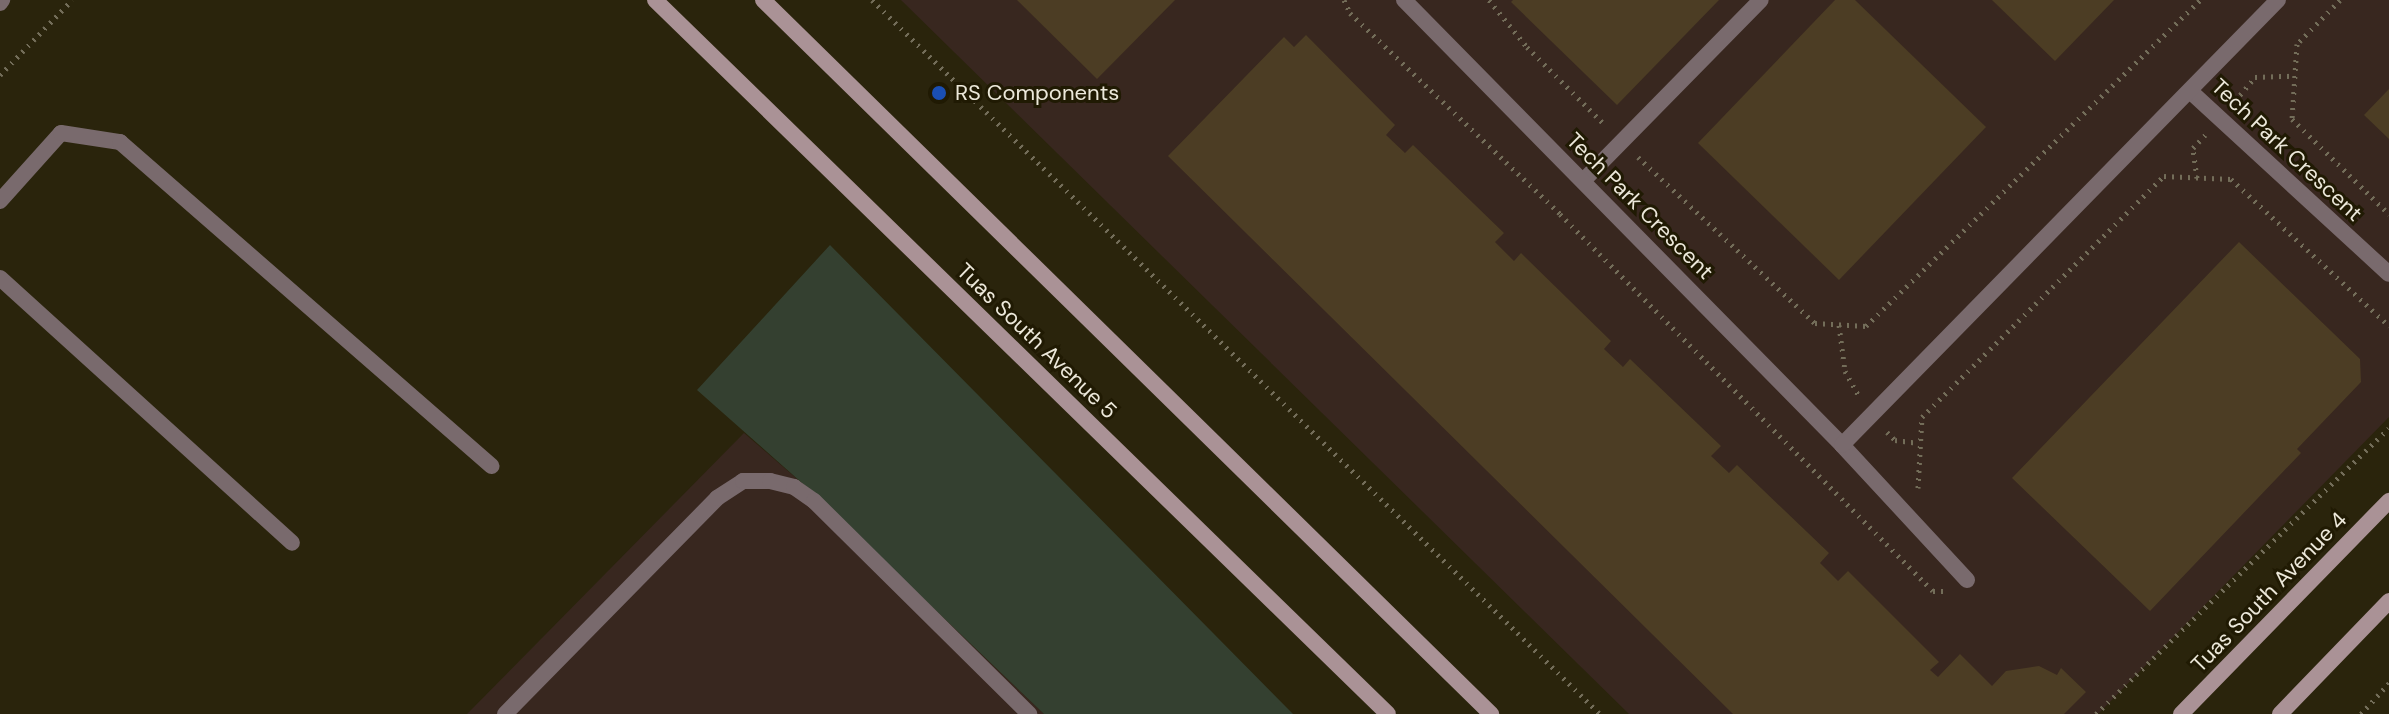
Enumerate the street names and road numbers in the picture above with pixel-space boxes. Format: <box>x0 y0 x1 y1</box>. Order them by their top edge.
street label: Tech Park Crescent <box>2206 73 2368 227</box>
street label: Tech Park Crescent <box>1561 127 1719 285</box>
street label: Tuas South Avenue 5 <box>951 258 1123 424</box>
street label: Tuas South Avenue 4 <box>2186 507 2352 677</box>

